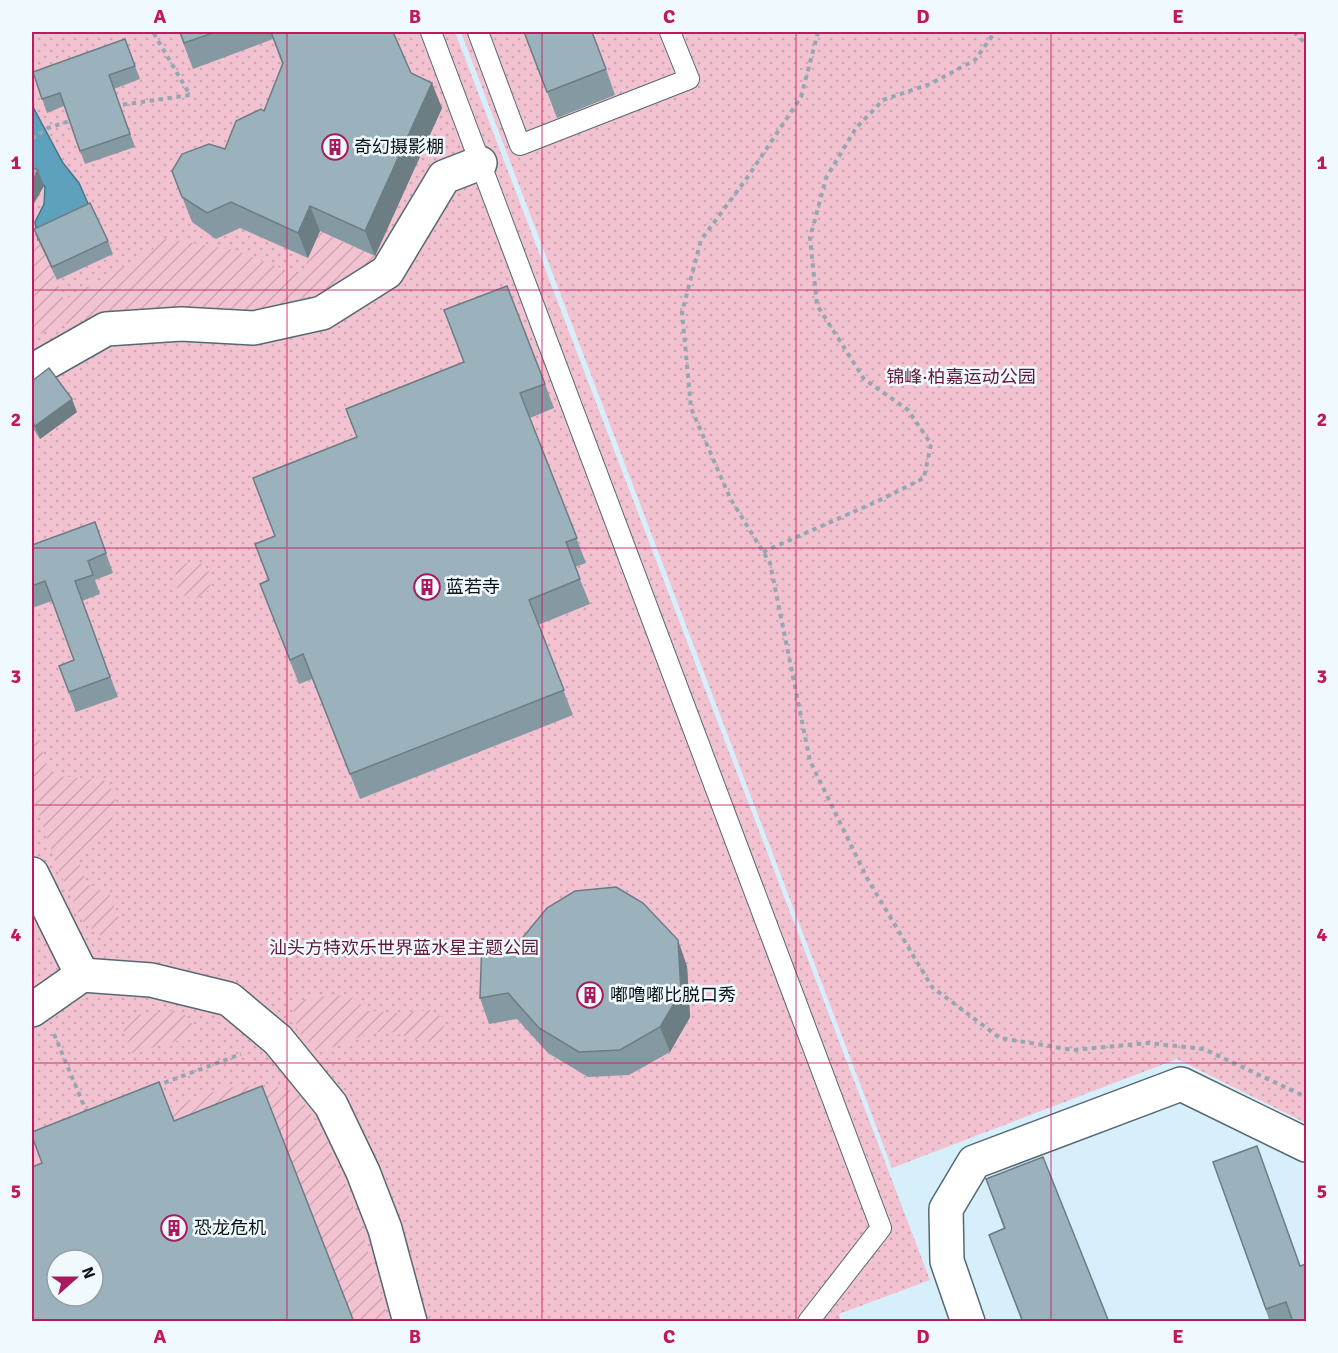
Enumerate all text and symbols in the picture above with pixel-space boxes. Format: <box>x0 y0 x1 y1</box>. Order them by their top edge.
text: A <box>154 4 167 29</box>
text: B <box>409 4 421 29</box>
text: C <box>663 4 675 29</box>
text: D <box>916 4 930 29</box>
text: E <box>1172 4 1184 29</box>
building icon: 奇幻摄影棚 <box>320 132 350 162</box>
place label: 奇幻摄影棚 <box>354 136 444 158</box>
text: 1 <box>11 150 22 175</box>
text: 1 <box>1317 150 1328 175</box>
park label: 锦峰·柏嘉运动公园 <box>886 366 1036 388</box>
text: 2 <box>11 407 21 432</box>
text: 2 <box>1317 407 1327 432</box>
building icon: 蓝若寺 <box>412 572 442 602</box>
place label: 蓝若寺 <box>446 576 500 598</box>
text: 3 <box>11 664 21 689</box>
text: 3 <box>1317 664 1327 689</box>
text: 4 <box>11 922 22 947</box>
text: 4 <box>1317 922 1328 947</box>
park label: 汕头方特欢乐世界蓝水星主题公园 <box>269 937 539 959</box>
building icon: 嘟噜嘟比脱口秀 <box>575 980 605 1010</box>
place label: 嘟噜嘟比脱口秀 <box>610 984 736 1006</box>
text: 5 <box>11 1179 21 1204</box>
text: 5 <box>1317 1179 1327 1204</box>
building icon: 恐龙危机 <box>159 1213 189 1243</box>
place label: 恐龙危机 <box>194 1217 266 1239</box>
north arrow <box>45 1248 105 1308</box>
text: N <box>77 1264 99 1282</box>
text: A <box>154 1324 167 1349</box>
text: B <box>409 1324 421 1349</box>
text: C <box>663 1324 675 1349</box>
text: D <box>916 1324 930 1349</box>
text: E <box>1172 1324 1184 1349</box>

